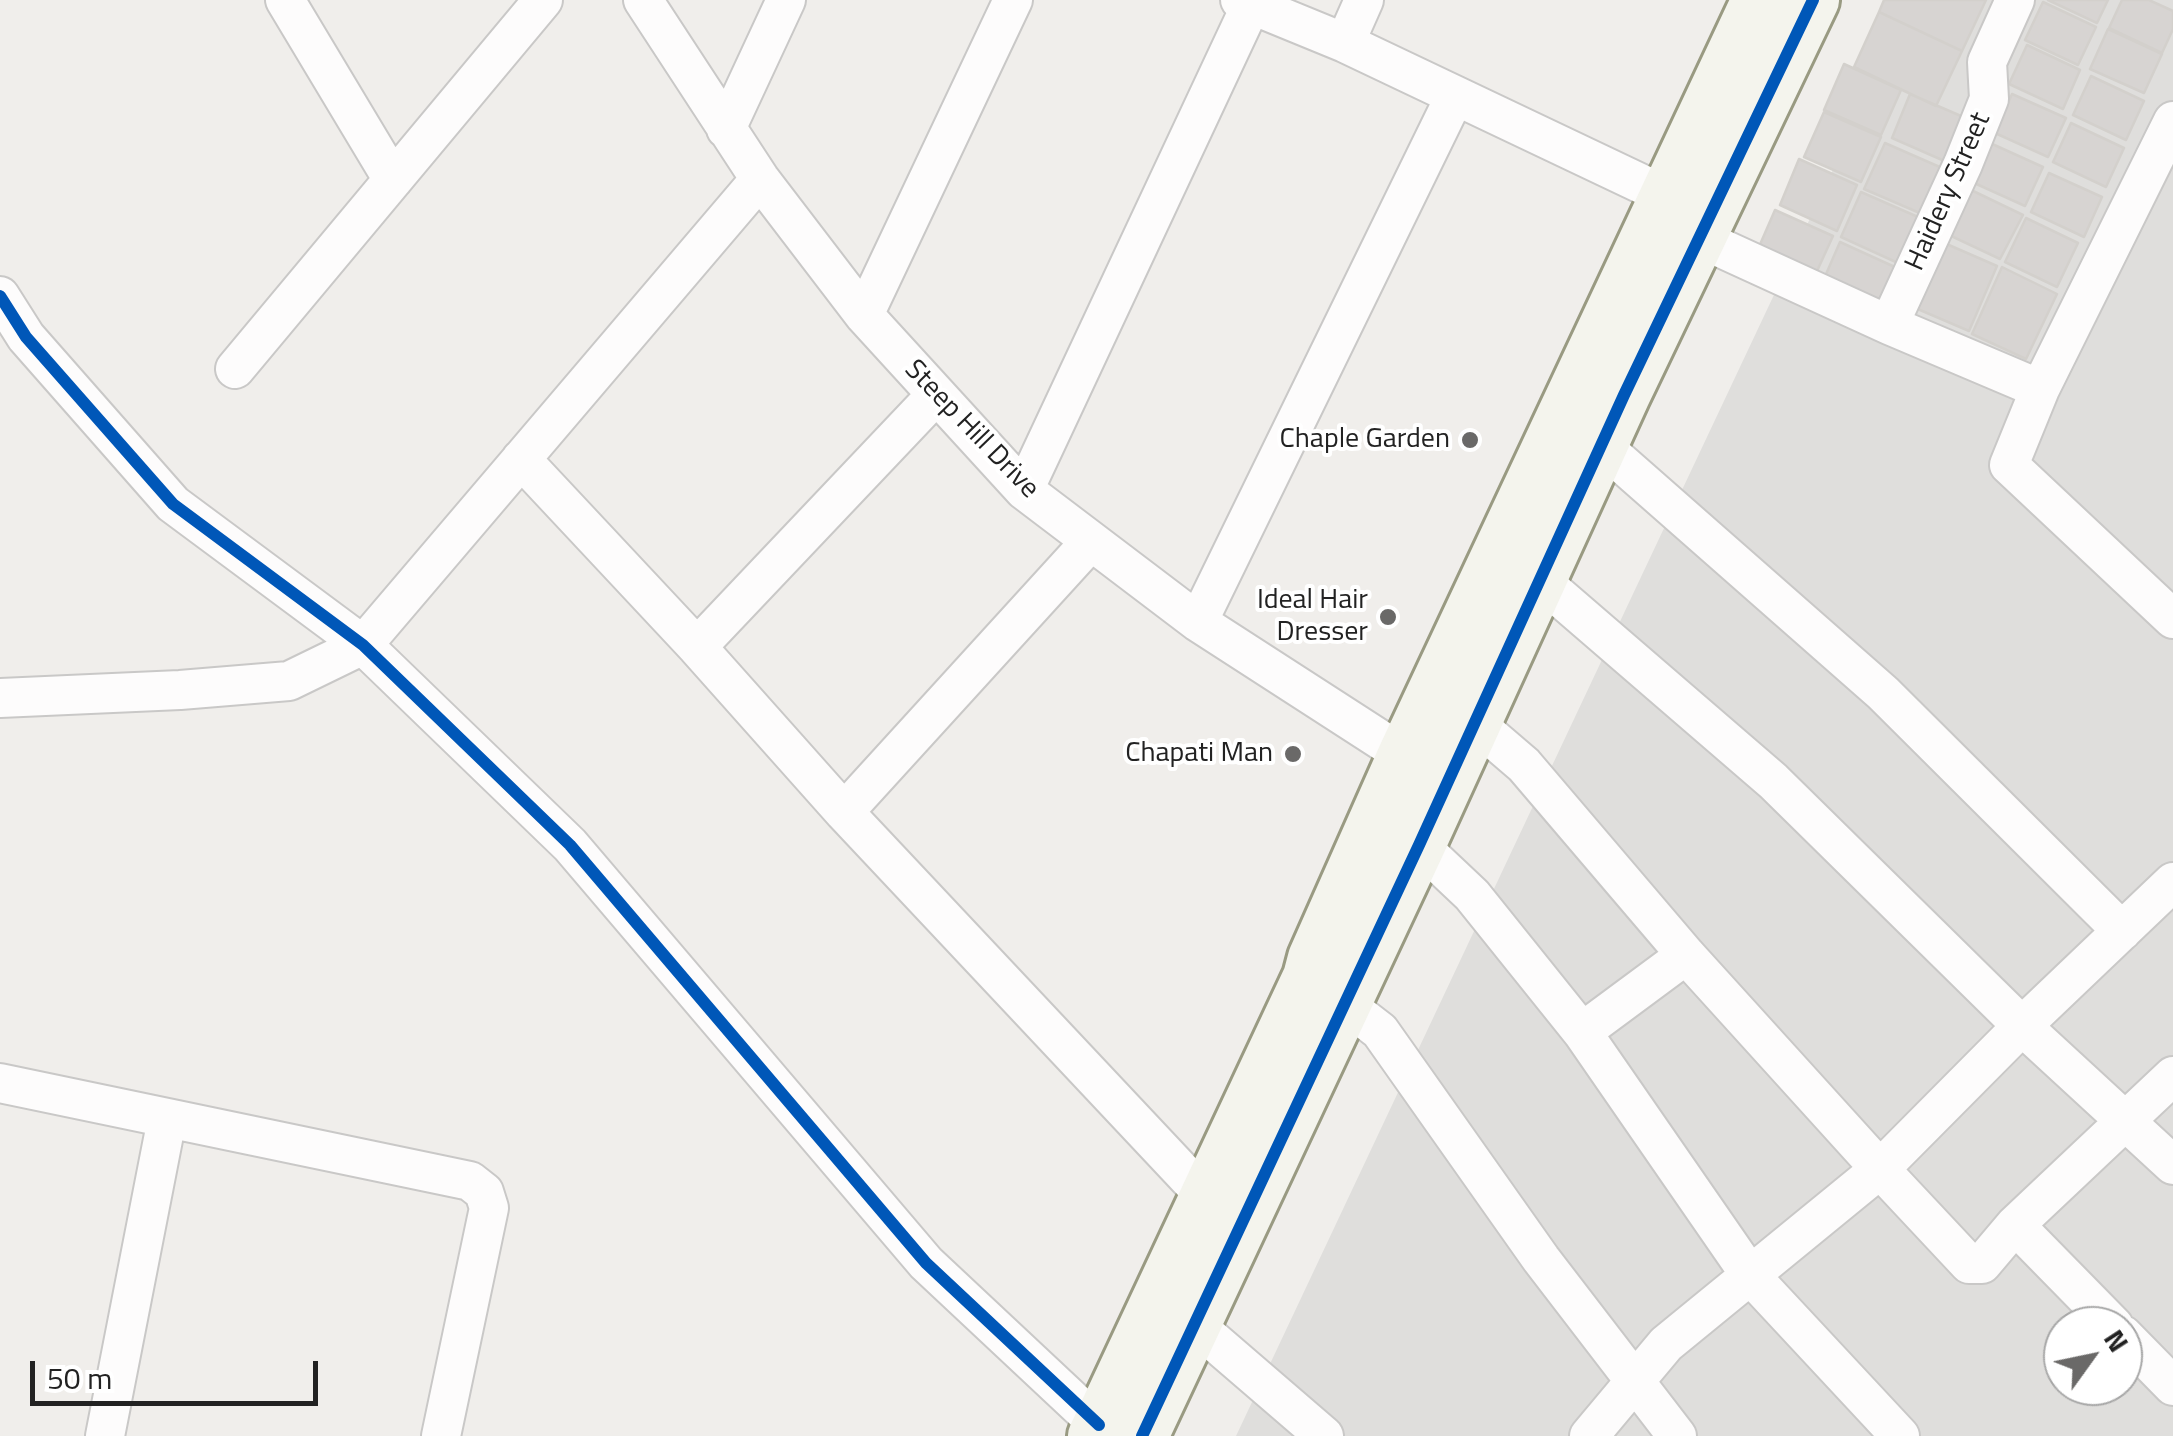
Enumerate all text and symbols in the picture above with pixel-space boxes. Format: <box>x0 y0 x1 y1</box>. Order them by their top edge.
street label: Haidery Street <box>1899 108 1999 276</box>
street label: Steep Hill Drive <box>897 354 1045 506</box>
place label: Chaple Garden <box>1280 423 1450 457</box>
marker: Chaple Garden <box>1459 429 1481 451</box>
place label: Ideal Hair Dresser <box>1257 584 1368 650</box>
marker: Ideal Hair Dresser <box>1377 606 1399 628</box>
place label: Chapati Man <box>1125 737 1273 771</box>
marker: Chapati Man <box>1282 743 1304 765</box>
north arrow <box>2043 1306 2143 1406</box>
text: N <box>2094 1321 2140 1360</box>
scale bar <box>35 1341 322 1403</box>
text: 50 m <box>47 1355 112 1401</box>

